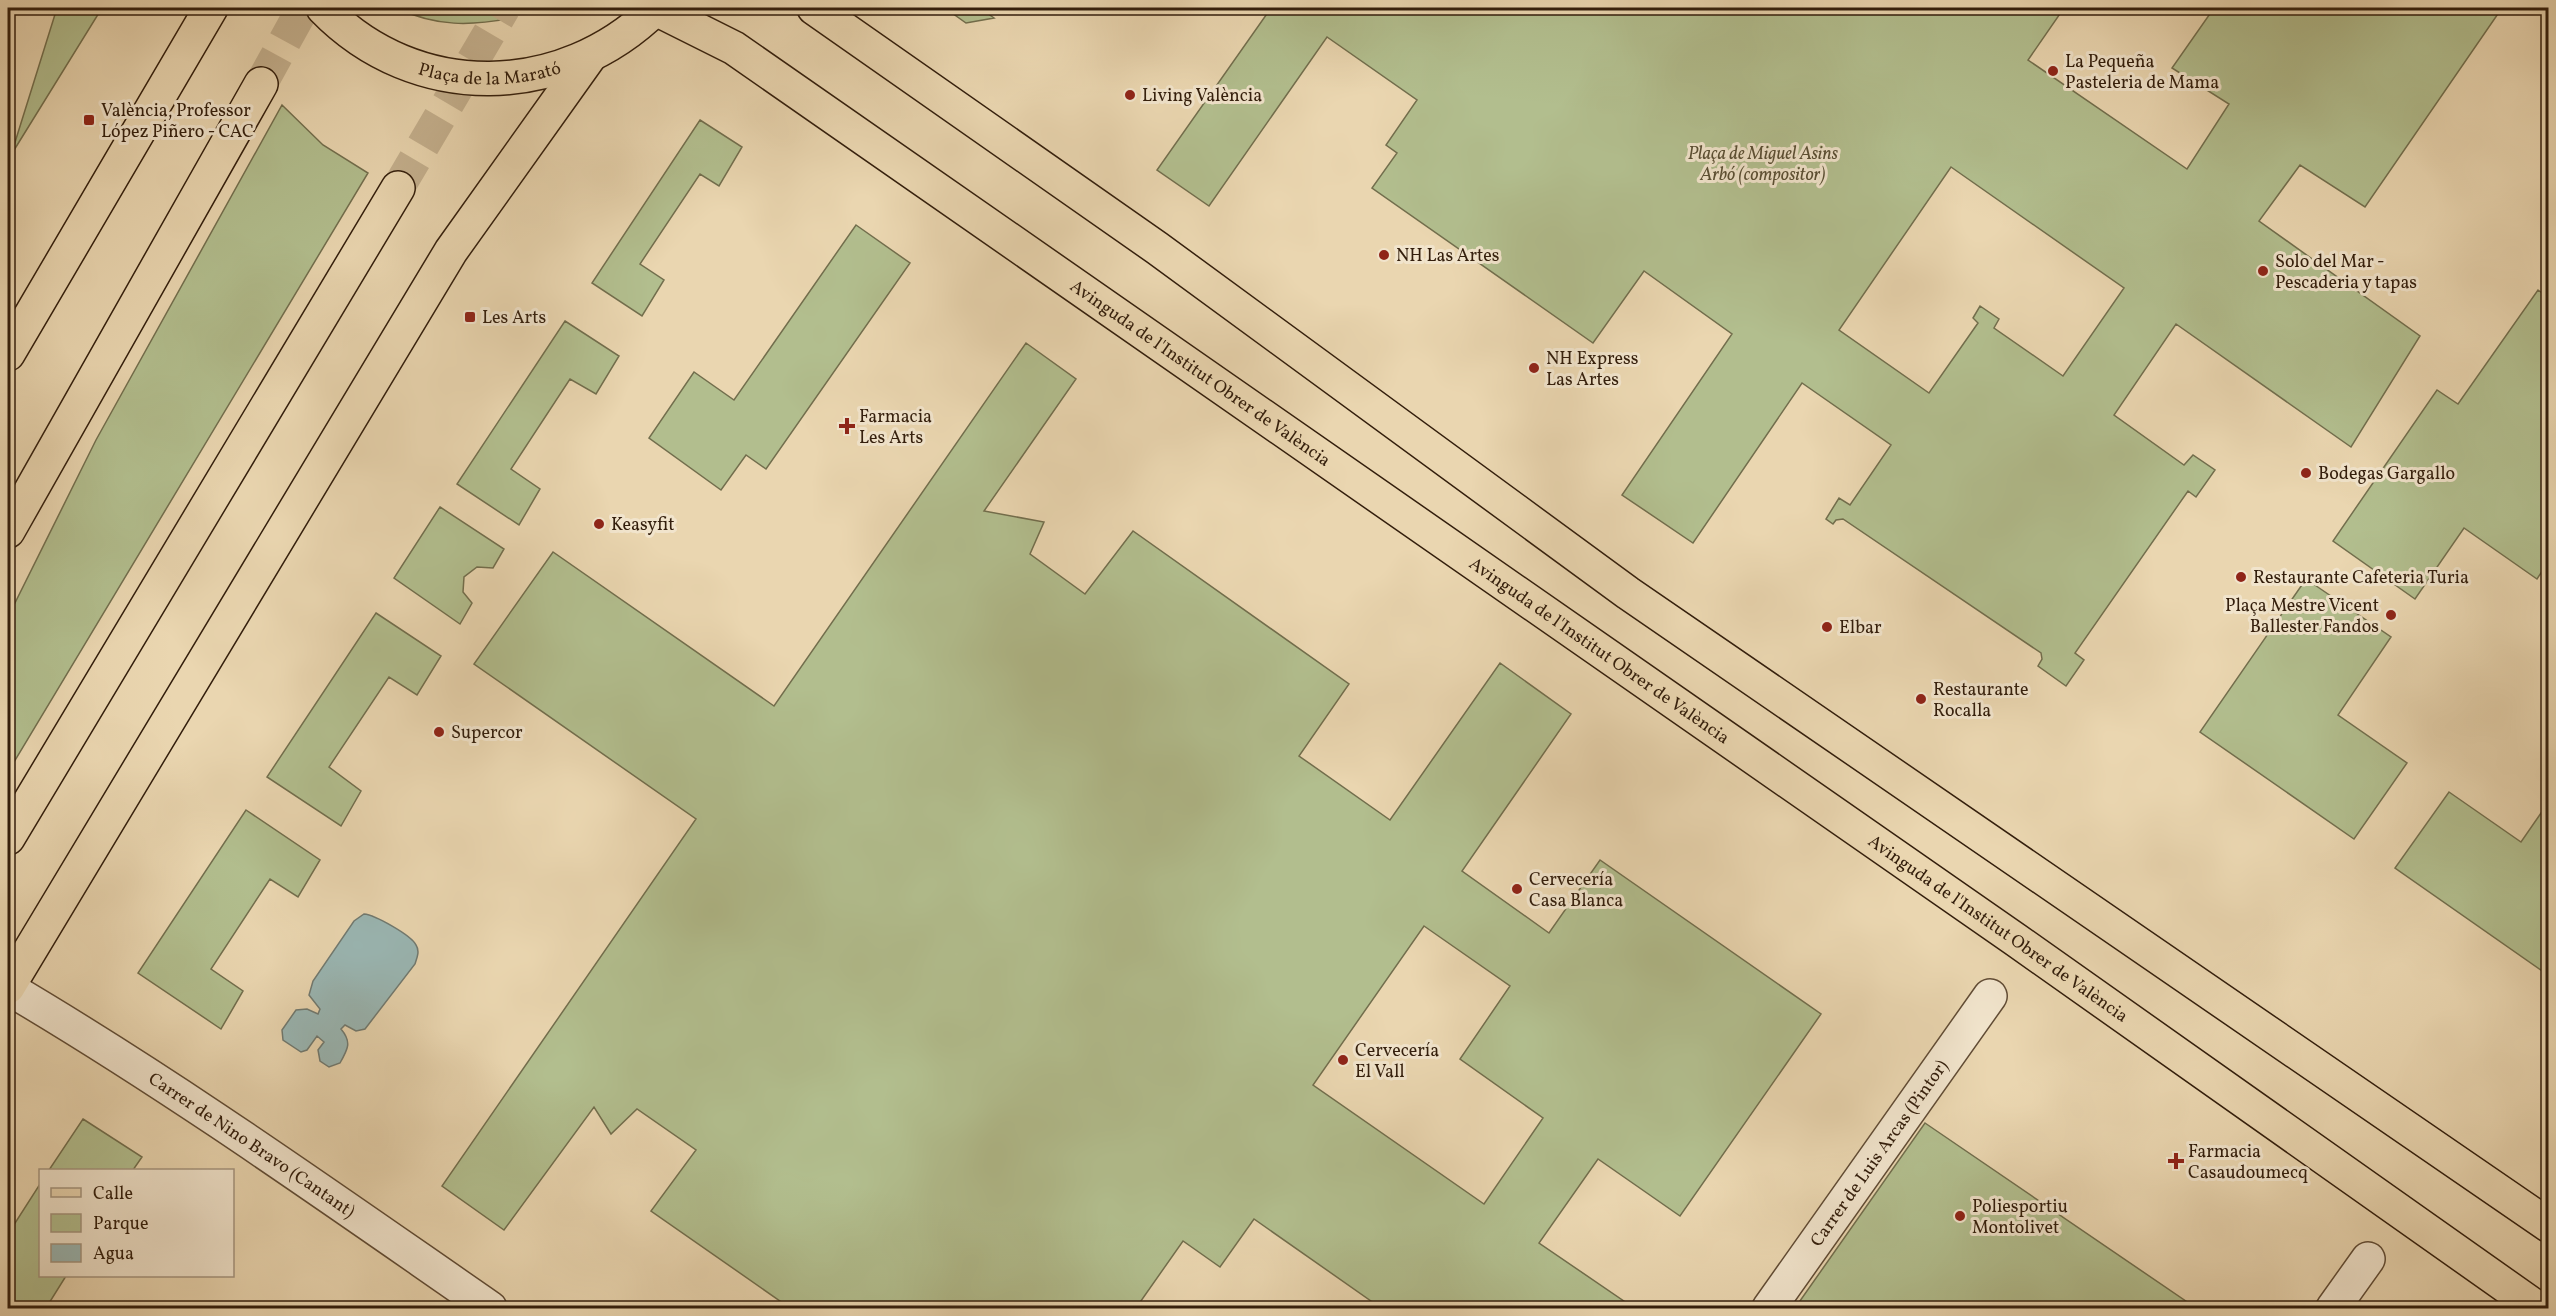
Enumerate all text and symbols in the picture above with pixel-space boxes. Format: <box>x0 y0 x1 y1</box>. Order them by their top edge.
place label: La Pequeña Pasteleria de Mama <box>2065 50 2219 96</box>
street label: Plaça de la Marató <box>415 56 564 93</box>
marker: La Pequeña Pasteleria de Mama <box>2046 64 2060 78</box>
place label: Living València <box>1142 84 1262 109</box>
marker: Living València <box>1123 88 1137 102</box>
place label: València, Professor López Piñero - CAC <box>101 99 254 145</box>
marker: València, Professor López Piñero - CAC <box>82 113 96 127</box>
park label: Plaça de Miguel Asins Arbó (compositor) <box>1688 142 1839 188</box>
place label: NH Las Artes <box>1396 244 1499 269</box>
marker: NH Las Artes <box>1377 248 1391 262</box>
place label: Solo del Mar - Pescaderia y tapas <box>2275 250 2417 296</box>
marker: Solo del Mar - Pescaderia y tapas <box>2256 264 2270 278</box>
street label: Avinguda de l'Institut Obrer de València <box>1065 274 1335 473</box>
place label: Les Arts <box>482 306 546 331</box>
marker: Les Arts <box>463 310 477 324</box>
place label: NH Express Las Artes <box>1546 347 1639 393</box>
marker: NH Express Las Artes <box>1527 361 1541 375</box>
place label: Farmacia Les Arts <box>859 405 932 451</box>
marker: Farmacia Les Arts <box>840 419 854 433</box>
place label: Bodegas Gargallo <box>2318 462 2455 487</box>
marker: Bodegas Gargallo <box>2299 466 2313 480</box>
place label: Keasyfit <box>611 513 675 538</box>
marker: Keasyfit <box>592 517 606 531</box>
street label: Avinguda de l'Institut Obrer de València <box>1463 552 1734 751</box>
place label: Restaurante Cafeteria Turia <box>2253 566 2469 591</box>
marker: Restaurante Cafeteria Turia <box>2234 570 2248 584</box>
place label: Plaça Mestre Vicent Ballester Fandos <box>2225 594 2379 640</box>
marker: Plaça Mestre Vicent Ballester Fandos <box>2384 608 2398 622</box>
place label: Elbar <box>1839 616 1882 641</box>
marker: Elbar <box>1820 620 1834 634</box>
place label: Restaurante Rocalla <box>1933 678 2029 724</box>
marker: Restaurante Rocalla <box>1914 692 1928 706</box>
place label: Supercor <box>451 721 523 746</box>
marker: Supercor <box>432 725 446 739</box>
street label: Avinguda de l'Institut Obrer de València <box>1862 830 2133 1029</box>
place label: Cervecería Casa Blanca <box>1529 868 1623 914</box>
marker: Cervecería Casa Blanca <box>1510 882 1524 896</box>
place label: Cervecería El Vall <box>1355 1039 1439 1085</box>
marker: Cervecería El Vall <box>1336 1053 1350 1067</box>
street label: Carrer de Luis Arcas (Pintor) <box>1805 1055 1955 1252</box>
street label: Carrer de Nino Bravo (Cantant) <box>143 1067 360 1225</box>
place label: Farmacia Casaudoumecq <box>2188 1140 2308 1186</box>
marker: Farmacia Casaudoumecq <box>2169 1154 2183 1168</box>
legend <box>39 1169 234 1277</box>
text: Calle <box>93 1182 133 1207</box>
place label: Poliesportiu Montolivet <box>1972 1195 2068 1241</box>
marker: Poliesportiu Montolivet <box>1953 1209 1967 1223</box>
text: Parque <box>93 1212 148 1237</box>
text: Agua <box>93 1242 134 1267</box>

